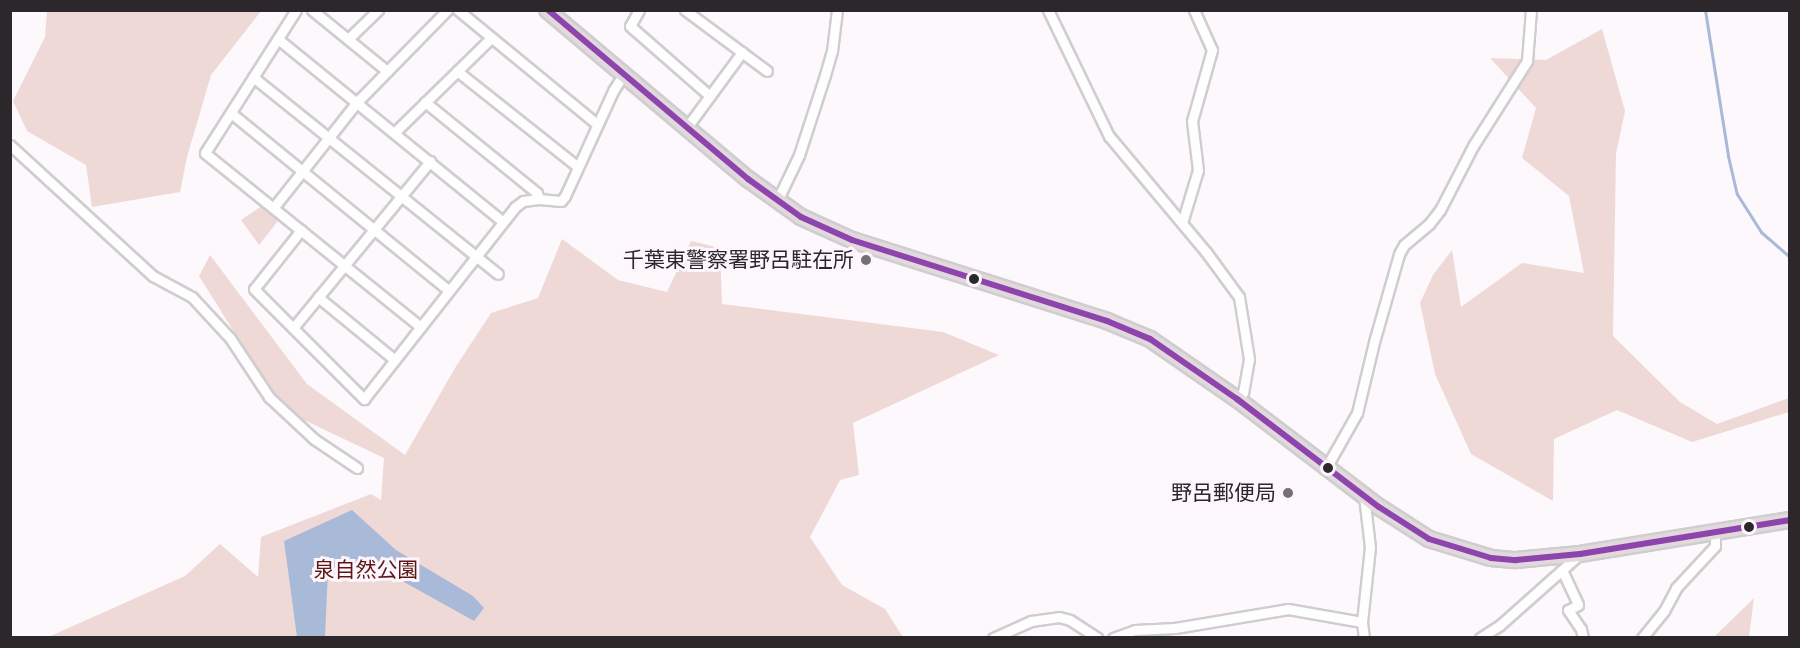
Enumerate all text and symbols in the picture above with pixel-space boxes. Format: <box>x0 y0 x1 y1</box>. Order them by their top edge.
place label: 千葉東警察署野呂駐在所 <box>623 247 854 273</box>
marker: 千葉東警察署野呂駐在所 <box>859 253 873 267</box>
unlabelled marker <box>968 273 980 285</box>
unlabelled marker <box>1322 462 1334 474</box>
place label: 野呂郵便局 <box>1171 480 1276 506</box>
marker: 野呂郵便局 <box>1281 486 1295 500</box>
unlabelled marker <box>1743 521 1755 533</box>
park label: 泉自然公園 <box>314 557 418 583</box>

